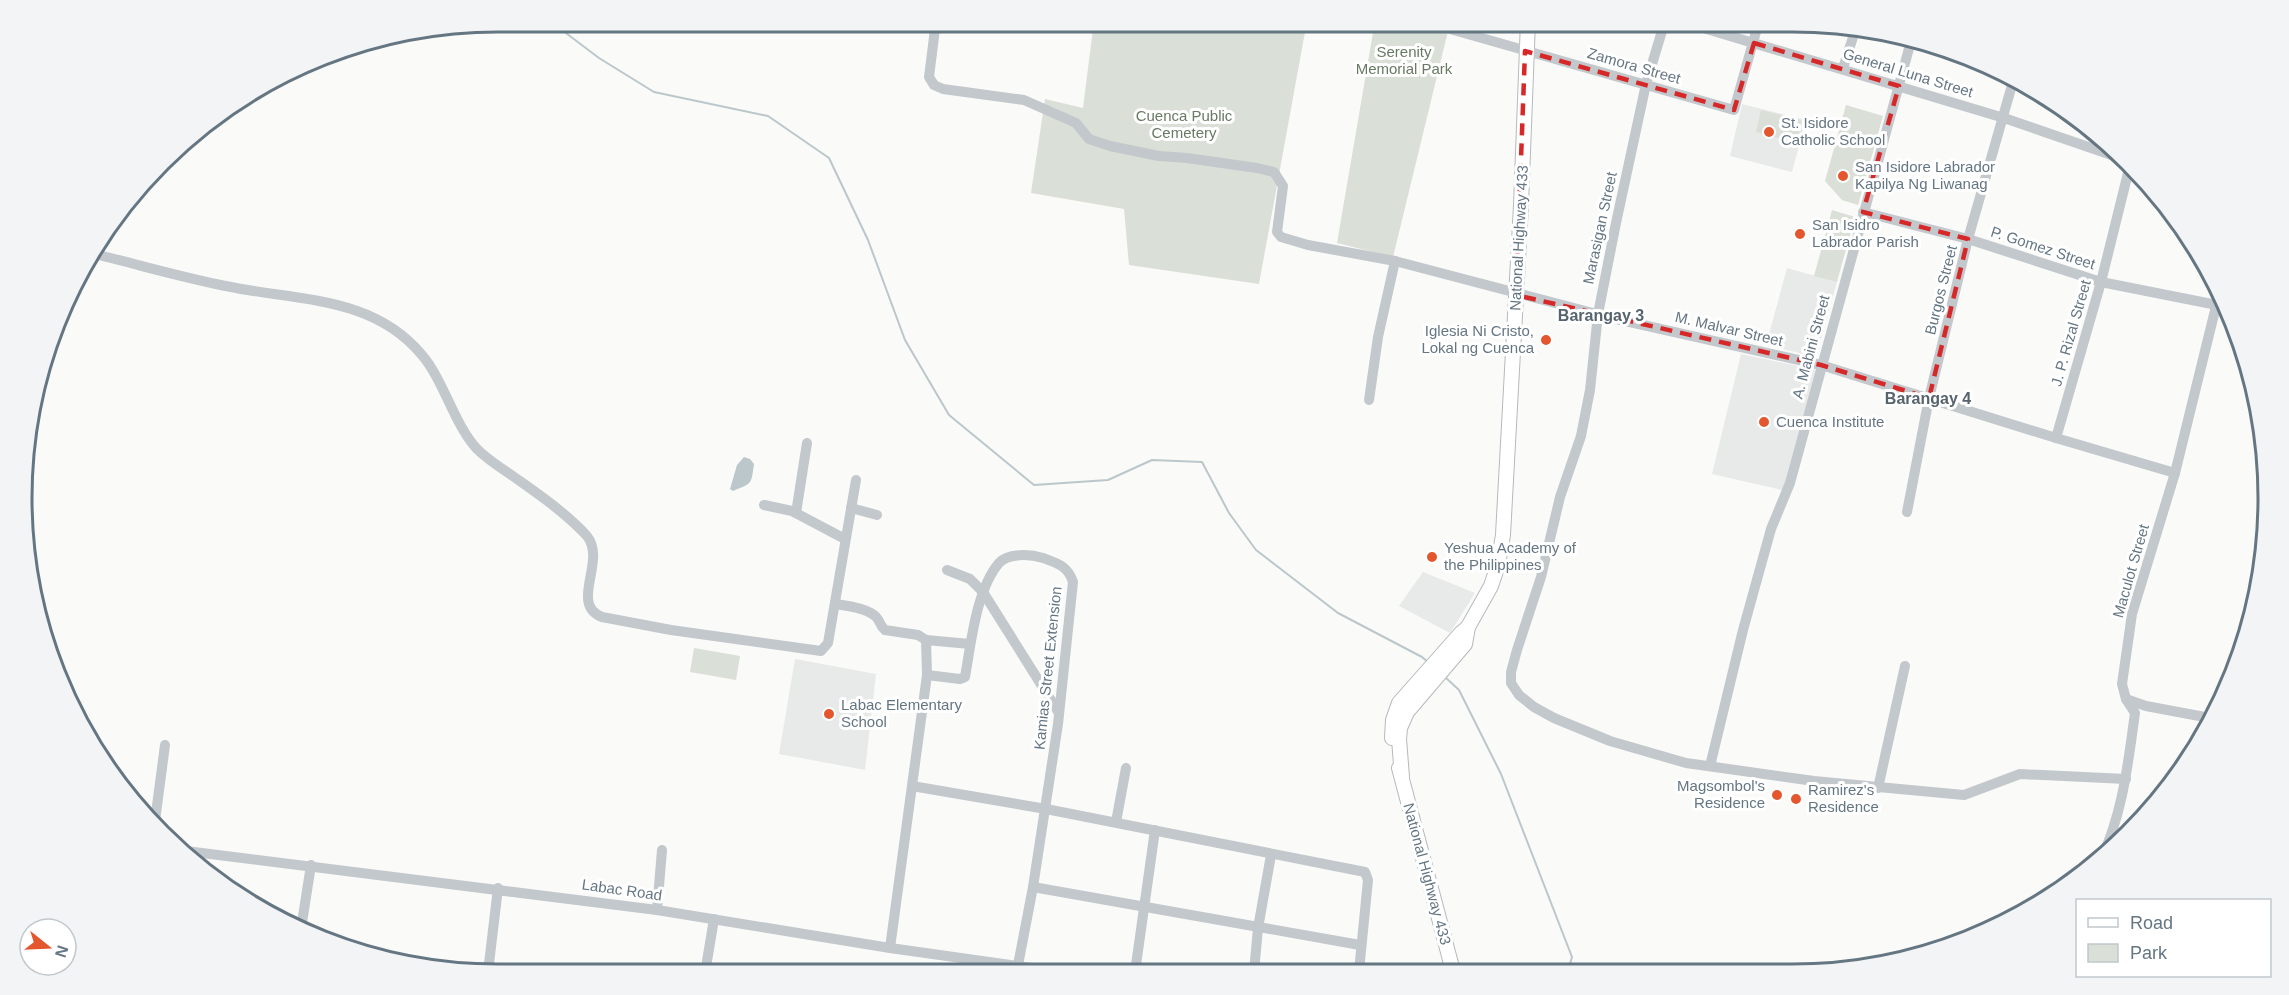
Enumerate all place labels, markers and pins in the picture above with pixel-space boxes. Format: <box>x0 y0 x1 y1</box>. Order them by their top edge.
place label: St. Isidore Catholic School <box>1781 114 1885 148</box>
marker: St. Isidore Catholic School <box>1762 125 1776 139</box>
place label: San Isidore Labrador Kapilya Ng Liwanag <box>1855 158 1995 192</box>
marker: San Isidore Labrador Kapilya Ng Liwanag <box>1836 169 1850 183</box>
place label: San Isidro Labrador Parish <box>1812 216 1919 250</box>
marker: San Isidro Labrador Parish <box>1793 227 1807 241</box>
place label: Iglesia Ni Cristo, Lokal ng Cuenca <box>1421 322 1535 356</box>
marker: Iglesia Ni Cristo, Lokal ng Cuenca <box>1539 333 1553 347</box>
place label: Cuenca Institute <box>1776 413 1884 430</box>
marker: Cuenca Institute <box>1757 415 1771 429</box>
place label: Yeshua Academy of the Philippines <box>1444 539 1577 573</box>
marker: Yeshua Academy of the Philippines <box>1425 550 1439 564</box>
place label: Labac Elementary School <box>841 696 962 730</box>
marker: Labac Elementary School <box>822 707 836 721</box>
place label: Magsombol's Residence <box>1677 777 1765 811</box>
place label: Ramirez's Residence <box>1808 781 1879 815</box>
marker: Magsombol's Residence <box>1770 788 1784 802</box>
marker: Ramirez's Residence <box>1789 792 1803 806</box>

